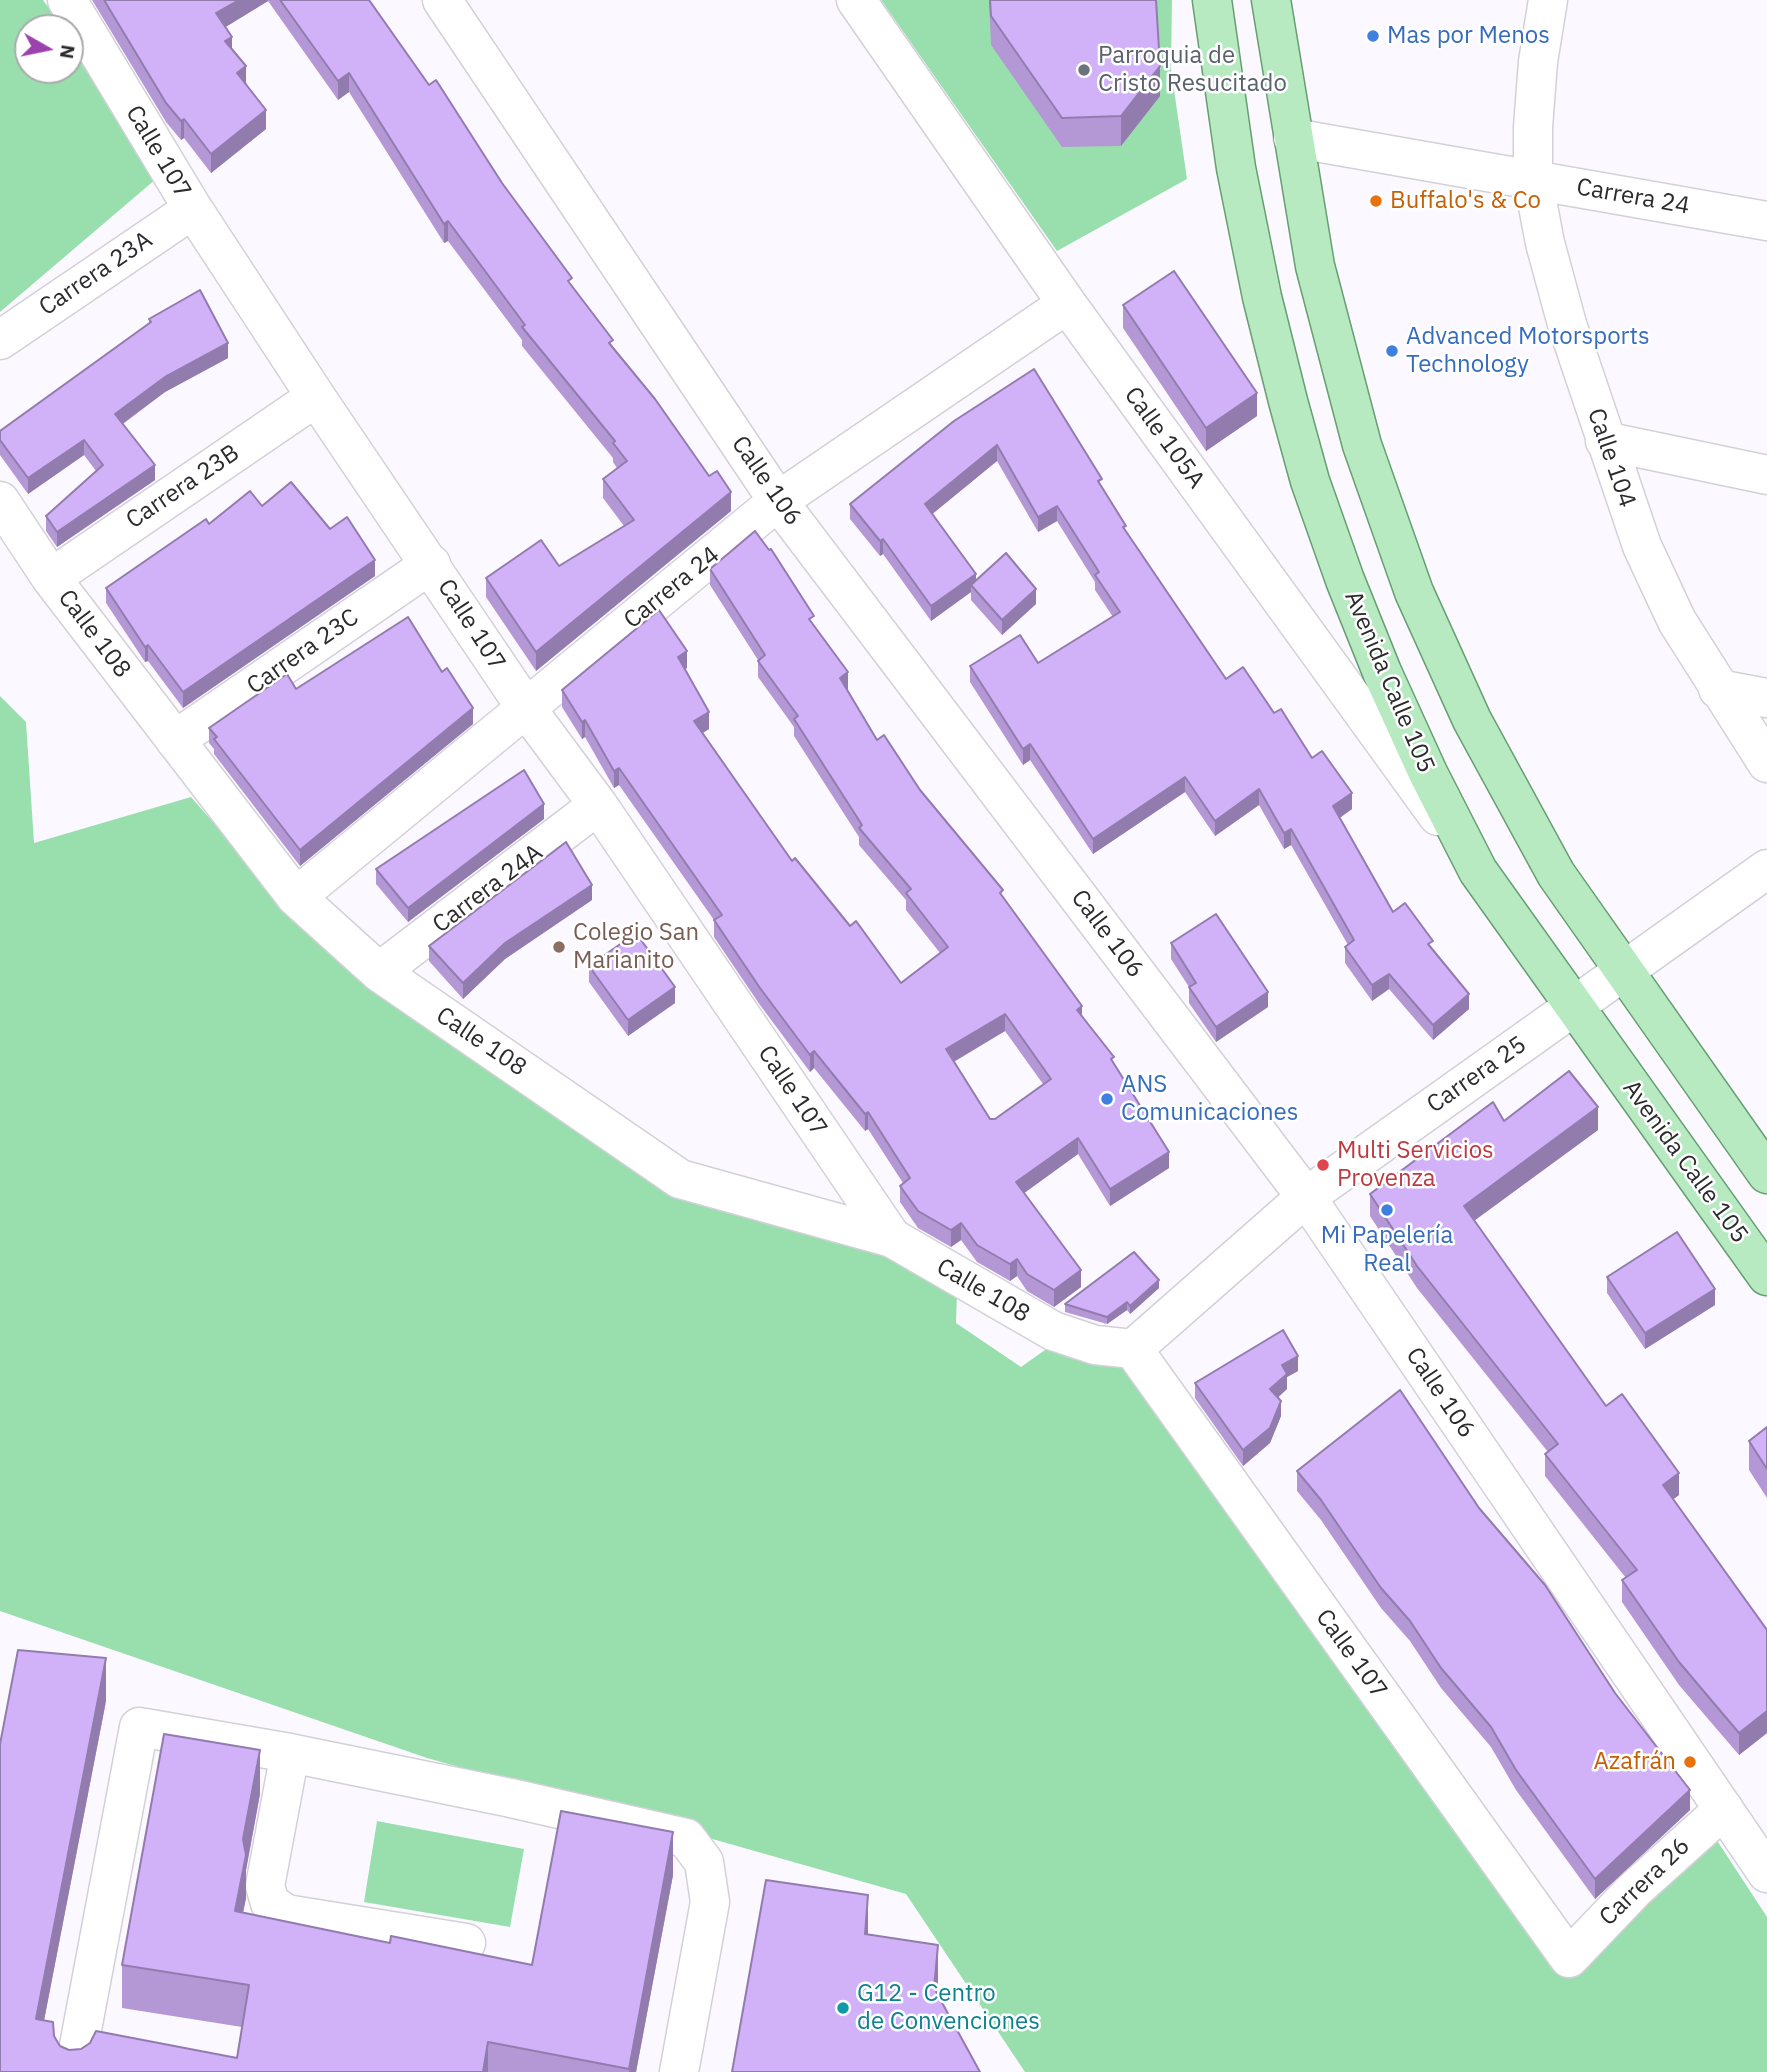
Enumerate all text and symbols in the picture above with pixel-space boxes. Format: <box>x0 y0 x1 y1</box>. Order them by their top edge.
north arrow <box>14 14 84 84</box>
place label: Mas por Menos <box>1387 22 1550 50</box>
marker: Mas por Menos <box>1365 28 1381 44</box>
place label: Parroquia de Cristo Resucitado <box>1098 42 1287 98</box>
text: N <box>55 43 81 61</box>
marker: Parroquia de Cristo Resucitado <box>1076 62 1092 78</box>
street label: Calle 107 <box>119 101 197 203</box>
street label: Carrera 24 <box>1574 173 1692 221</box>
place label: Buffalo's & Co <box>1390 187 1541 215</box>
marker: Buffalo's & Co <box>1368 193 1384 209</box>
street label: Carrera 23A <box>34 226 158 322</box>
place label: Advanced Motorsports Technology <box>1406 323 1650 379</box>
marker: Advanced Motorsports Technology <box>1384 343 1400 359</box>
street label: Calle 105A <box>1118 382 1210 494</box>
street label: Calle 104 <box>1581 405 1641 511</box>
street label: Calle 106 <box>725 431 807 531</box>
street label: Carrera 23B <box>121 439 245 535</box>
street label: Carrera 24 <box>618 541 726 635</box>
street label: Calle 107 <box>431 574 511 676</box>
street label: Calle 108 <box>52 584 136 684</box>
street label: Avenida Calle 105 <box>1338 587 1440 777</box>
street label: Carrera 23C <box>242 603 364 701</box>
street label: Carrera 24A <box>428 838 548 940</box>
street label: Calle 106 <box>1065 884 1149 984</box>
place label: Colegio San Marianito <box>573 919 699 975</box>
marker: Colegio San Marianito <box>551 939 567 955</box>
street label: Calle 108 <box>430 1001 532 1083</box>
street label: Carrera 25 <box>1422 1030 1532 1120</box>
street label: Calle 107 <box>751 1040 833 1142</box>
place label: ANS Comunicaciones <box>1121 1071 1298 1127</box>
street label: Avenida Calle 105 <box>1616 1075 1754 1249</box>
marker: ANS Comunicaciones <box>1099 1091 1115 1107</box>
place label: Multi Servicios Provenza <box>1337 1137 1494 1193</box>
marker: Multi Servicios Provenza <box>1315 1157 1331 1173</box>
marker: Mi Papelería Real <box>1379 1202 1395 1218</box>
place label: Mi Papelería Real <box>1321 1222 1453 1278</box>
street label: Calle 108 <box>931 1253 1035 1329</box>
street label: Calle 106 <box>1399 1342 1481 1444</box>
street label: Calle 107 <box>1309 1604 1393 1704</box>
place label: Azafrán <box>1593 1748 1676 1776</box>
marker: Azafrán <box>1682 1754 1698 1770</box>
street label: Carrera 26 <box>1594 1832 1696 1932</box>
place label: G12 - Centro de Convenciones <box>857 1980 1040 2036</box>
marker: G12 - Centro de Convenciones <box>835 2000 851 2016</box>

